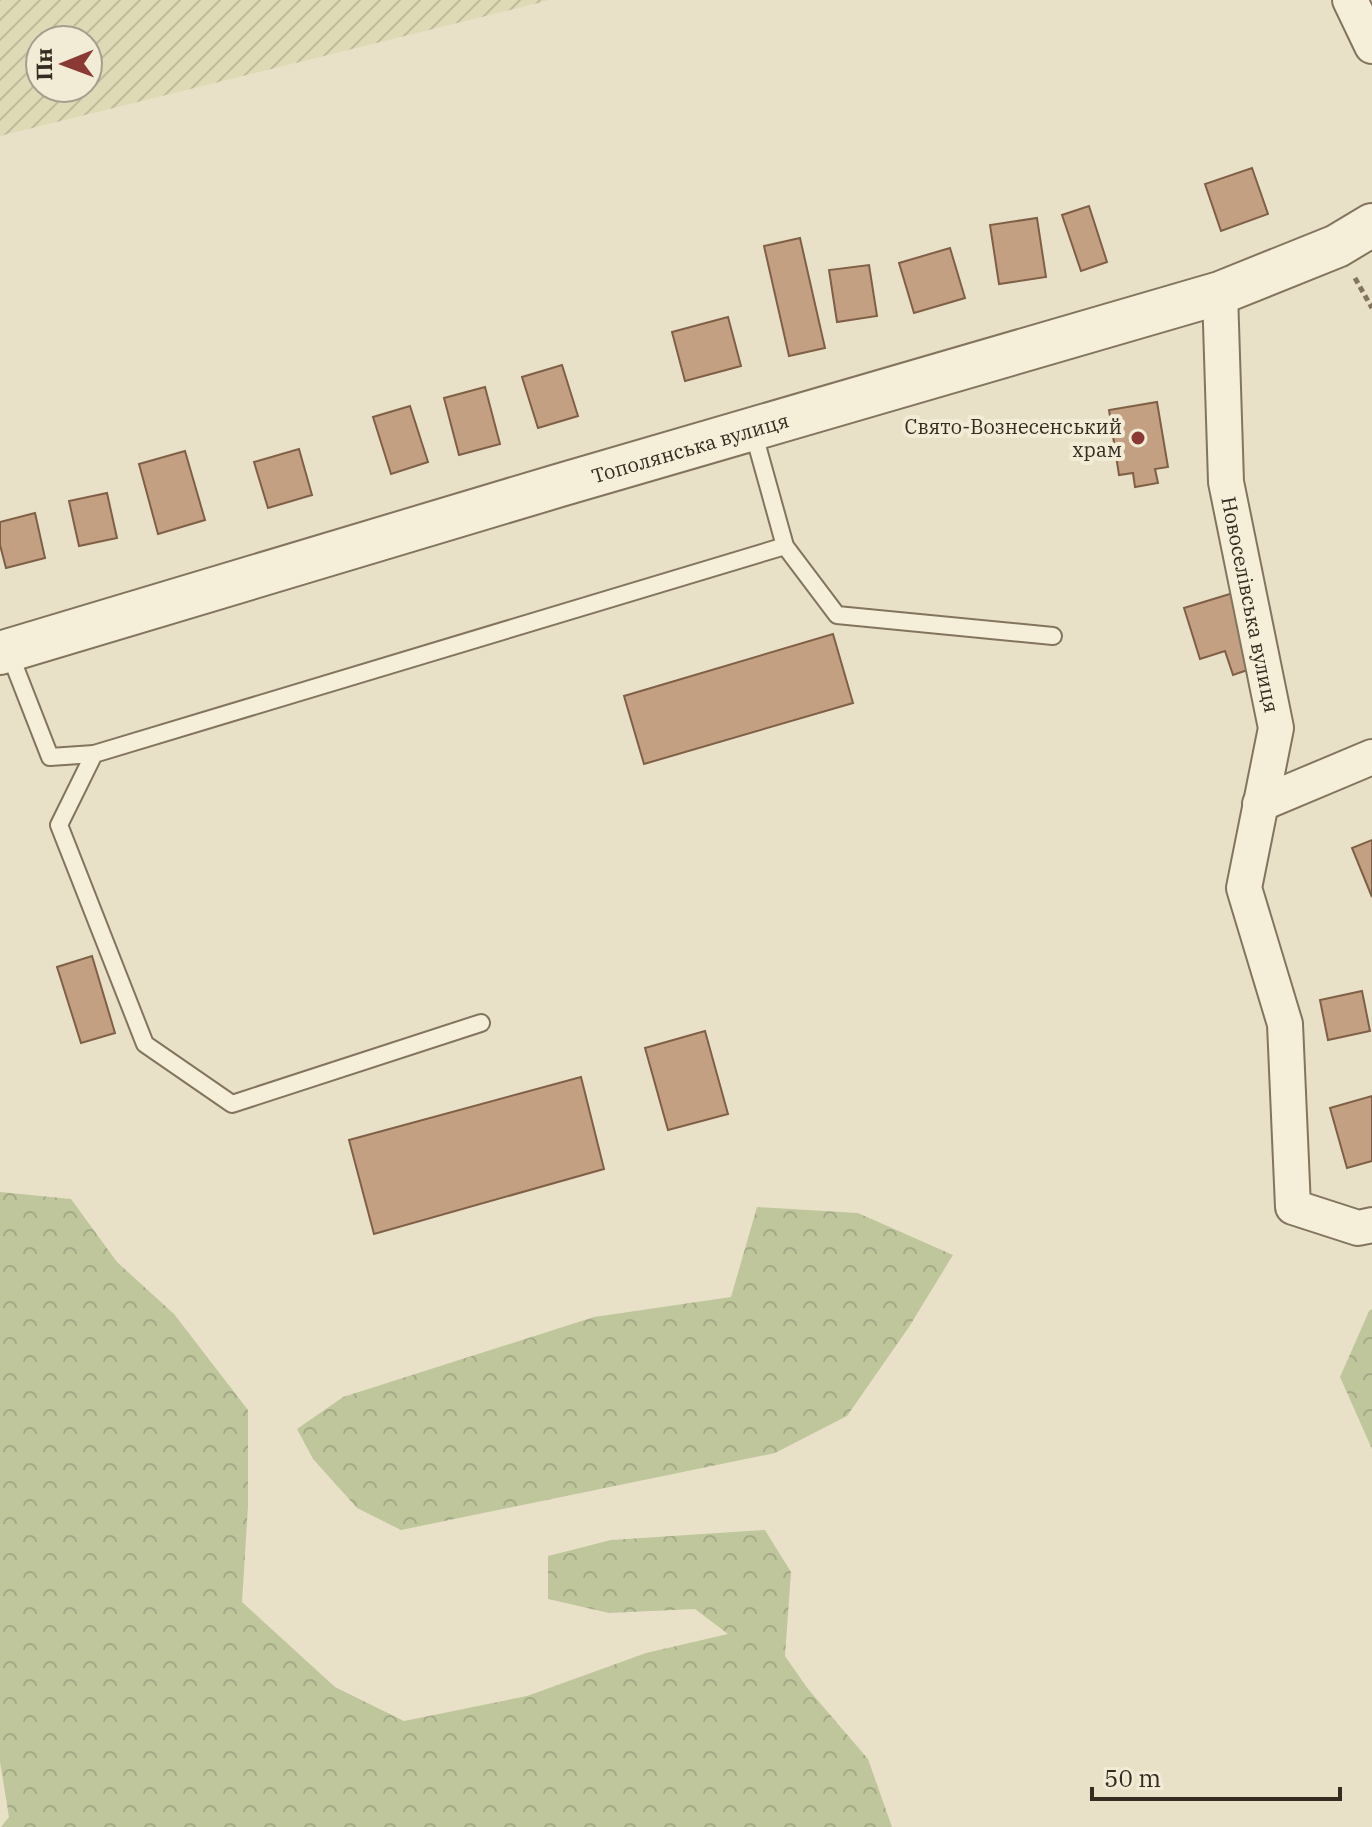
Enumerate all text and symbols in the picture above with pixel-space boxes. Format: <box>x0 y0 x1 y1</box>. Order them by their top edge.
north arrow <box>24 24 104 104</box>
text: Пн <box>29 48 58 81</box>
street label: Тополянська вулиця <box>588 406 792 489</box>
place label: Свято-Вознесенський храм <box>905 413 1122 463</box>
marker: Свято-Вознесенський храм <box>1129 429 1147 447</box>
street label: Новоселівська вулиця <box>1216 494 1286 715</box>
scale bar <box>1092 1751 1340 1801</box>
text: 50 m <box>1104 1762 1161 1794</box>

